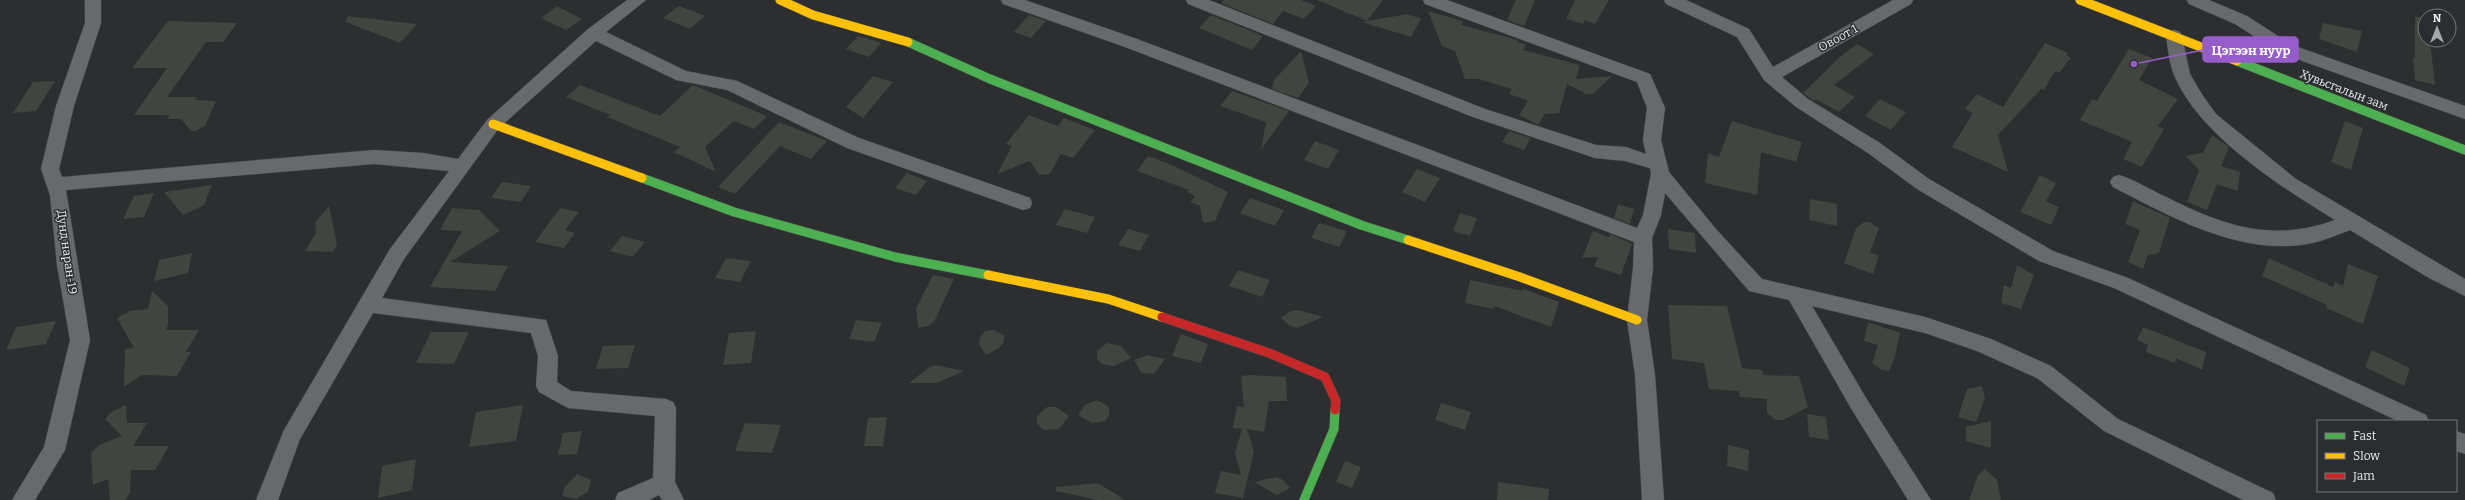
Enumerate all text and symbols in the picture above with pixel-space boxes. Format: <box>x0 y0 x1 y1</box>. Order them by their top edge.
north arrow <box>2417 8 2457 48</box>
text: N <box>2433 12 2442 25</box>
street label: Овоот 1 <box>1816 22 1860 54</box>
callout: Цэгээн нуур <box>2203 37 2298 62</box>
text: Цэгээн нуур <box>2212 43 2291 58</box>
street label: Хувьсгалын зам <box>2298 67 2390 113</box>
street label: Дунд наран-19 <box>54 209 80 295</box>
legend <box>2317 420 2457 492</box>
text: Fast <box>2353 429 2377 443</box>
text: Slow <box>2353 449 2380 463</box>
text: Jam <box>2352 469 2375 483</box>

